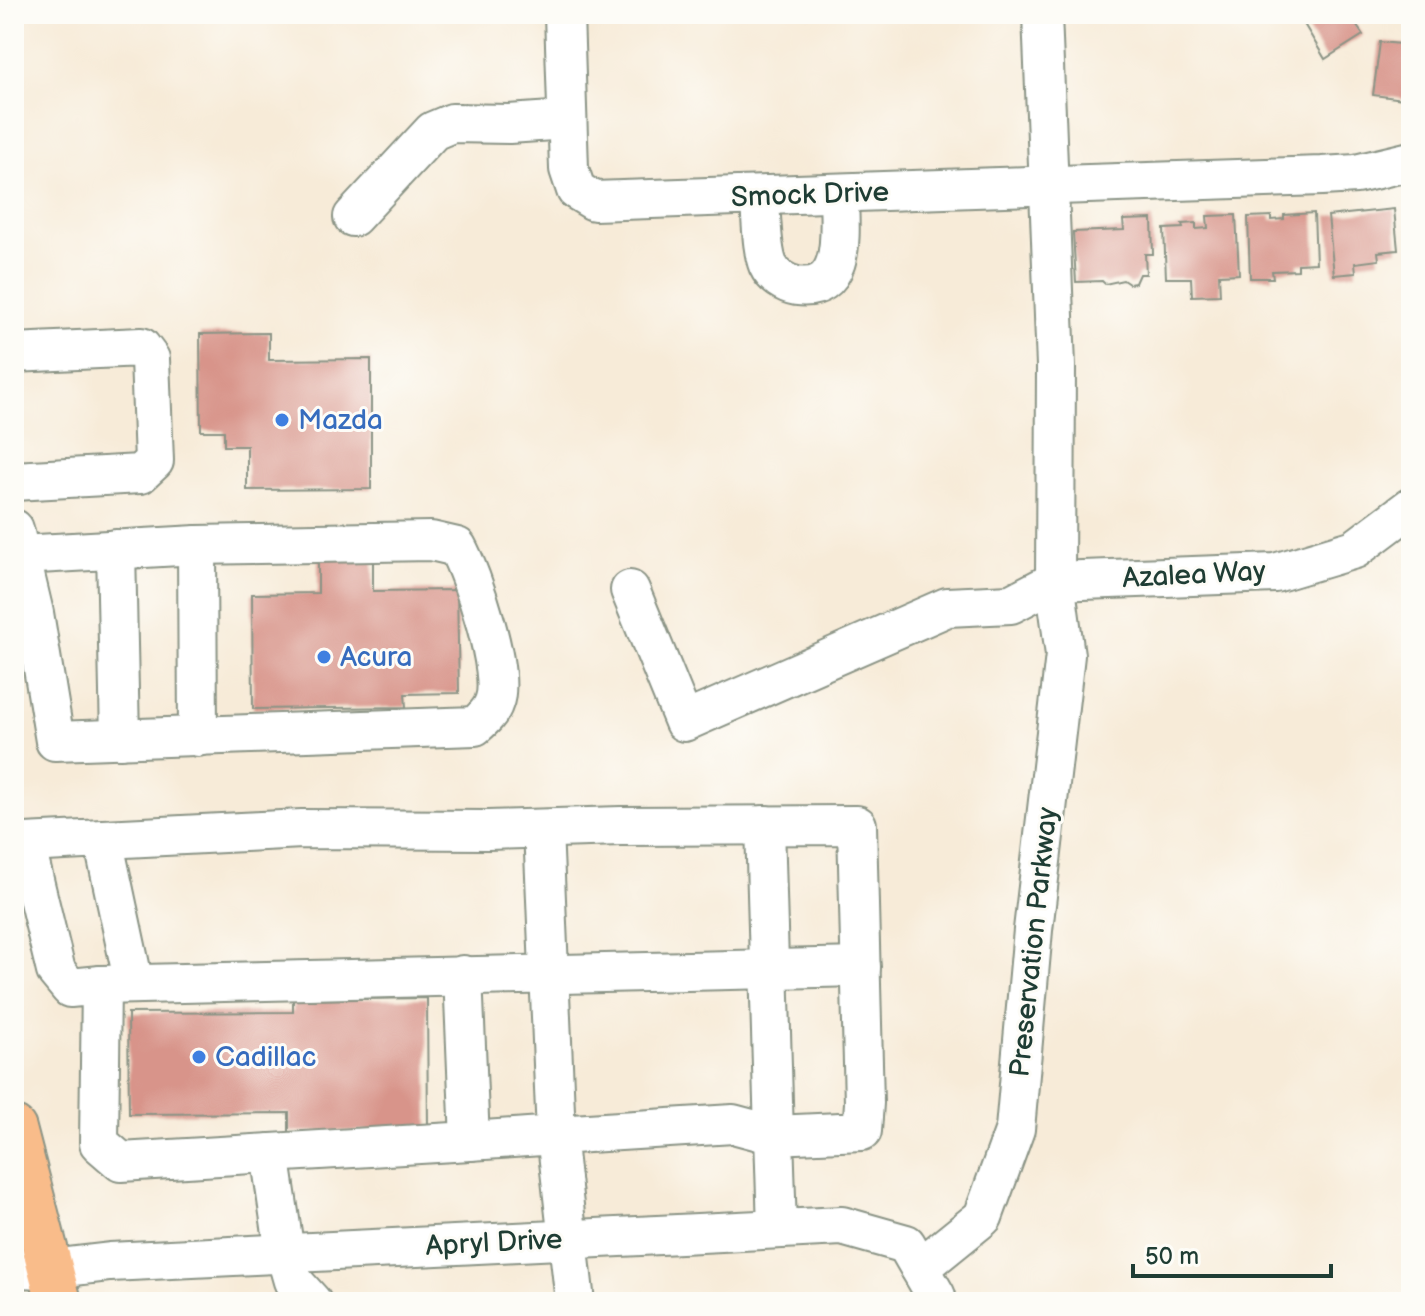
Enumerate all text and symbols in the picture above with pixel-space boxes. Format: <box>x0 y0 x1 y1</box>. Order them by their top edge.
street label: Smock Drive <box>730 176 890 214</box>
place label: Mazda <box>298 404 383 437</box>
marker: Mazda <box>273 411 291 429</box>
street label: Azalea Way <box>1122 555 1267 595</box>
place label: Acura <box>340 641 412 674</box>
marker: Acura <box>315 648 333 666</box>
street label: Preservation Parkway <box>1003 805 1065 1078</box>
place label: Cadillac <box>215 1041 316 1074</box>
marker: Cadillac <box>190 1048 208 1066</box>
street label: Apryl Drive <box>425 1223 563 1263</box>
scale bar <box>1133 1228 1331 1278</box>
text: 50 m <box>1145 1242 1199 1271</box>

